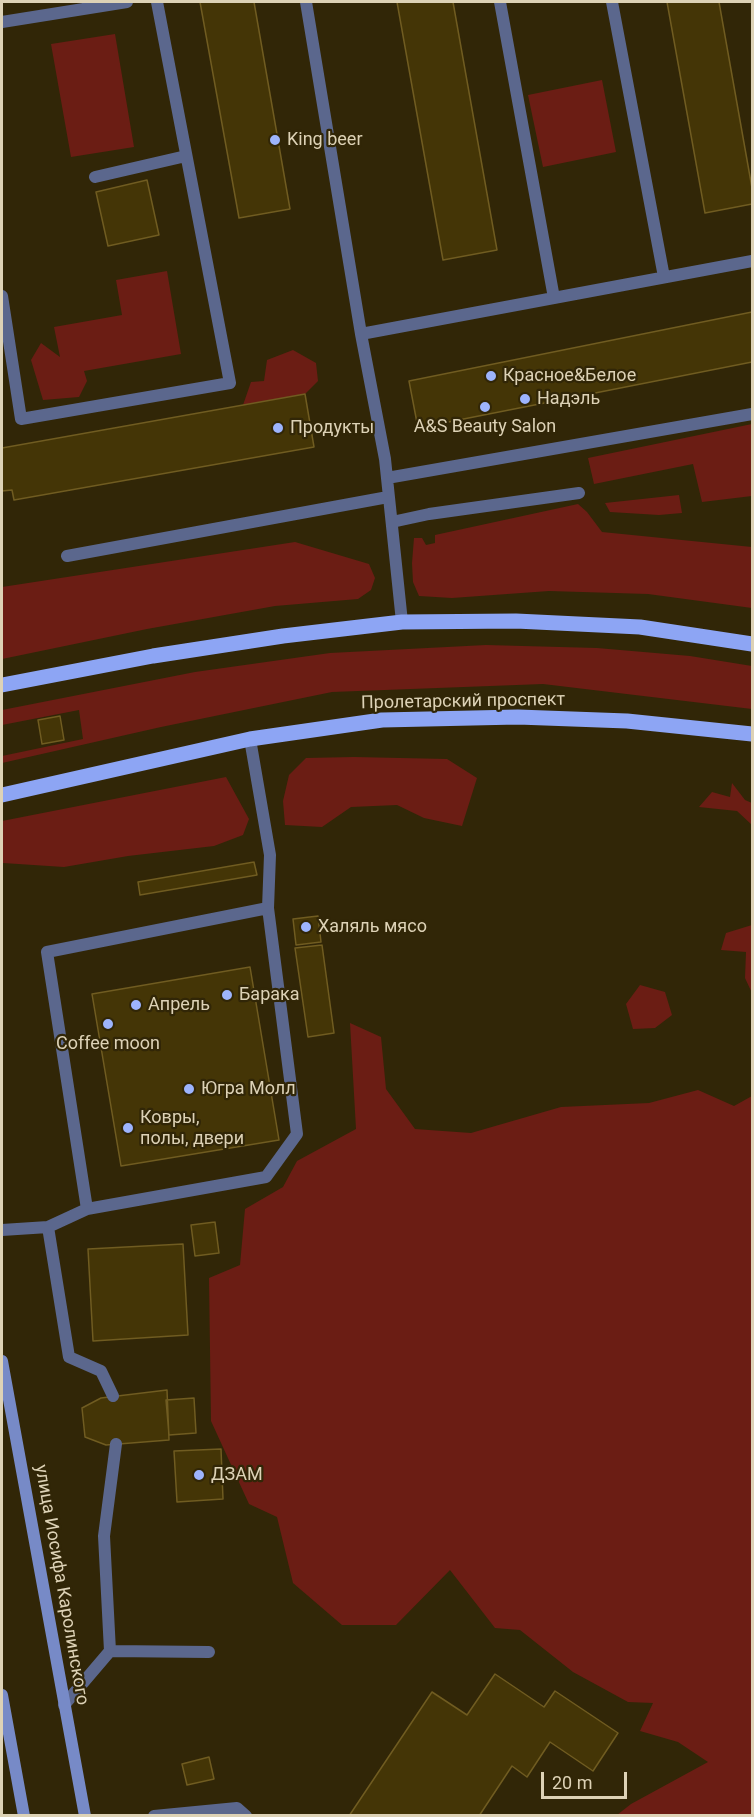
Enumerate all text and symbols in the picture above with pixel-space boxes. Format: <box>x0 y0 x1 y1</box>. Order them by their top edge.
place label: King beer <box>287 129 362 151</box>
marker: King beer <box>268 133 282 147</box>
place label: Красное&Белое <box>503 365 636 387</box>
marker: Красное&Белое <box>484 369 498 383</box>
place label: Надэль <box>537 388 600 410</box>
marker: Надэль <box>518 392 532 406</box>
marker: A&S Beauty Salon <box>478 400 492 414</box>
place label: A&S Beauty Salon <box>414 416 556 438</box>
place label: Продукты <box>290 417 374 439</box>
marker: Продукты <box>271 421 285 435</box>
street label: Пролетарский проспект <box>361 689 565 715</box>
place label: Халяль мясо <box>318 916 427 938</box>
marker: Халяль мясо <box>299 920 313 934</box>
place label: Барака <box>239 984 300 1006</box>
marker: Барака <box>220 988 234 1002</box>
place label: Апрель <box>148 994 210 1016</box>
marker: Апрель <box>129 998 143 1012</box>
marker: Coffee moon <box>101 1017 115 1031</box>
place label: Coffee moon <box>56 1033 160 1055</box>
place label: Югра Молл <box>201 1078 296 1100</box>
marker: Югра Молл <box>182 1082 196 1096</box>
place label: Ковры, полы, двери <box>140 1107 244 1150</box>
marker: Ковры, полы, двери <box>121 1121 135 1135</box>
street label: улица Иосифа Каролинского <box>29 1463 93 1707</box>
place label: ДЗАМ <box>211 1464 263 1486</box>
marker: ДЗАМ <box>192 1468 206 1482</box>
scale bar <box>544 1760 630 1798</box>
text: 20 m <box>552 1772 592 1793</box>

